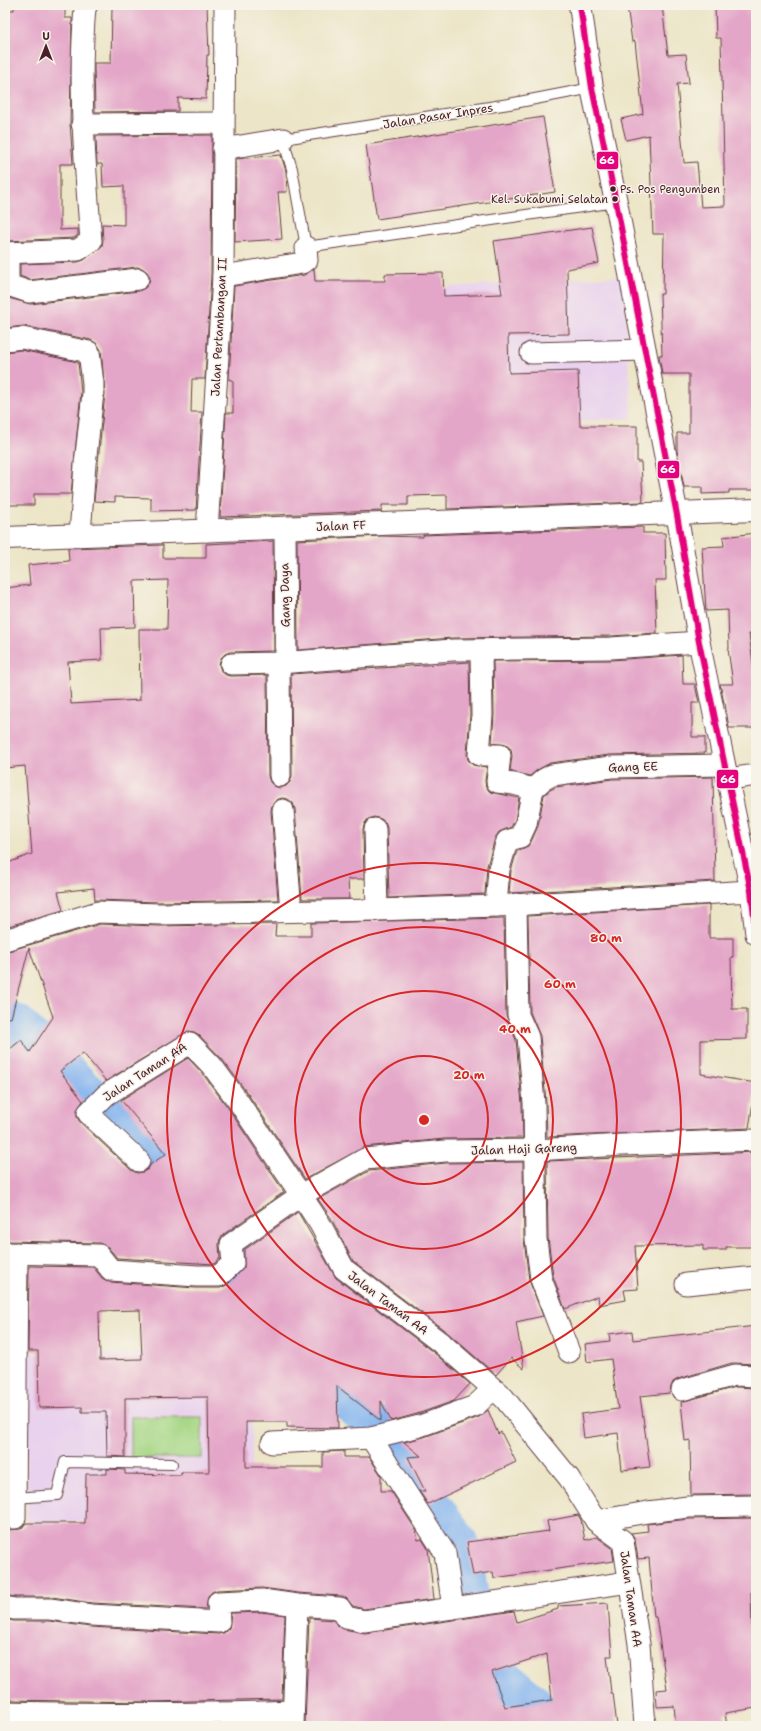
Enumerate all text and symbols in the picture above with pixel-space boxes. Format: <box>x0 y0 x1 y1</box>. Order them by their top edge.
north arrow <box>26 26 66 66</box>
text: U <box>42 29 50 44</box>
street label: Jalan Pasar Inpres <box>382 99 494 133</box>
line badge: 66 <box>596 151 619 170</box>
text: 66 <box>599 153 615 168</box>
place label: Ps. Pos Pengumben <box>620 182 720 197</box>
marker: Ps. Pos Pengumben <box>608 184 618 194</box>
place label: Kel. Sukabumi Selatan <box>491 192 608 207</box>
marker: Kel. Sukabumi Selatan <box>610 194 620 204</box>
street label: Jalan Pertambangan II <box>207 257 231 397</box>
line badge: 66 <box>657 460 680 479</box>
text: 66 <box>660 462 676 477</box>
street label: Jalan FF <box>316 517 367 535</box>
street label: Gang Daya <box>276 562 294 627</box>
street label: Gang EE <box>608 758 658 776</box>
line badge: 66 <box>716 769 739 789</box>
text: 66 <box>720 772 736 787</box>
text: 80 m <box>590 930 622 946</box>
text: 60 m <box>544 976 576 992</box>
text: 40 m <box>499 1021 531 1037</box>
street label: Jalan Taman AA <box>100 1039 190 1105</box>
text: 20 m <box>453 1067 485 1083</box>
centre of rings <box>417 1113 431 1127</box>
street label: Jalan Haji Gareng <box>471 1139 577 1159</box>
street label: Jalan Taman AA <box>344 1267 432 1339</box>
street label: Jalan Taman AA <box>616 1550 646 1648</box>

